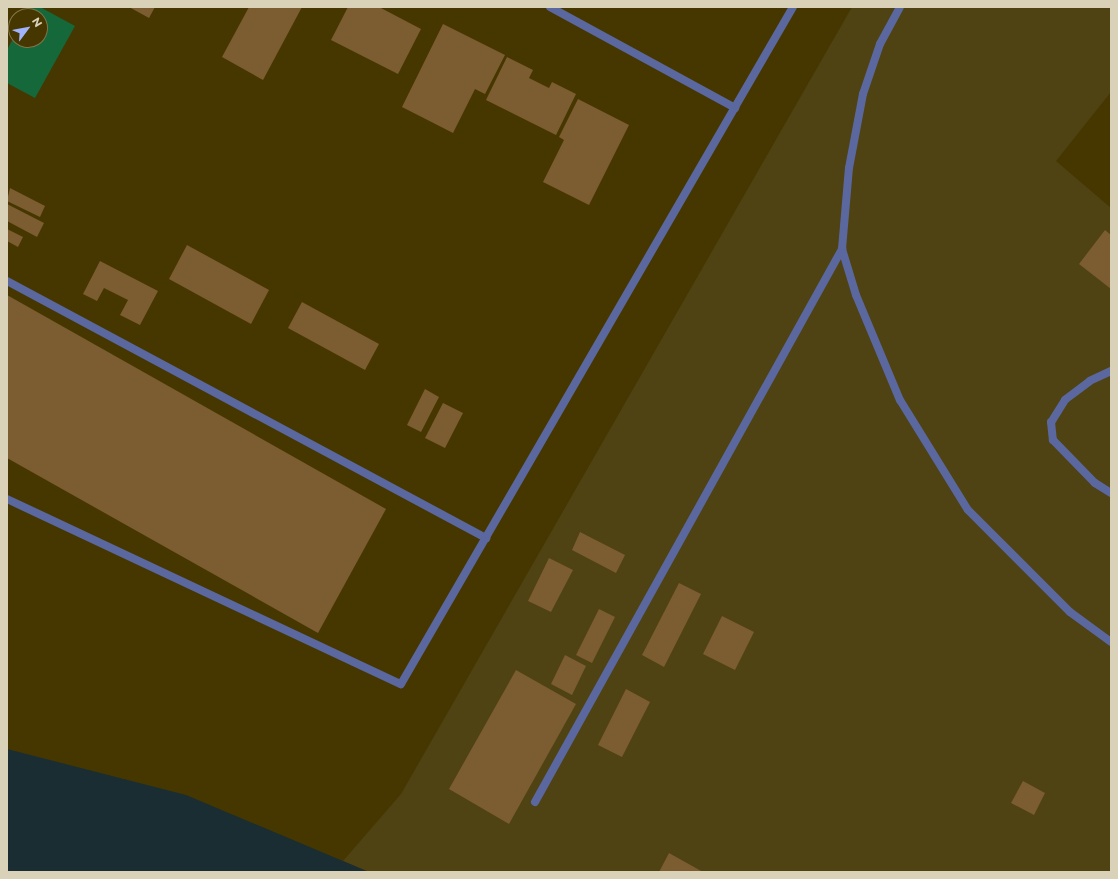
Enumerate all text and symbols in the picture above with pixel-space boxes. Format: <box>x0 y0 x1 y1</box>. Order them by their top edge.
north arrow <box>8 8 48 48</box>
text: N <box>29 15 46 30</box>

